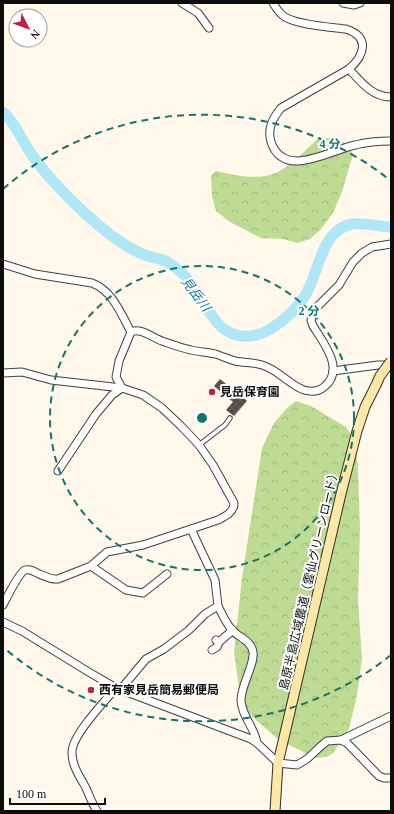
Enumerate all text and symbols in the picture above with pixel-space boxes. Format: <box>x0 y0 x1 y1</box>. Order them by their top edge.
north arrow <box>8 8 48 48</box>
text: N <box>28 28 43 42</box>
text: 4 分 <box>319 137 341 151</box>
water label: 見岳川 <box>178 274 215 316</box>
text: 2 分 <box>298 304 320 318</box>
place label: 見岳保育園 <box>220 385 280 399</box>
marker: 見岳保育園 <box>207 387 217 397</box>
centre of rings <box>195 411 209 425</box>
street label: 島原半島広域農道（雲仙グリーンロード） <box>277 467 341 691</box>
place label: 西有家見岳簡易郵便局 <box>99 683 219 697</box>
marker: 西有家見岳簡易郵便局 <box>86 685 96 695</box>
scale bar <box>10 780 105 806</box>
text: 100 m <box>16 787 47 801</box>

